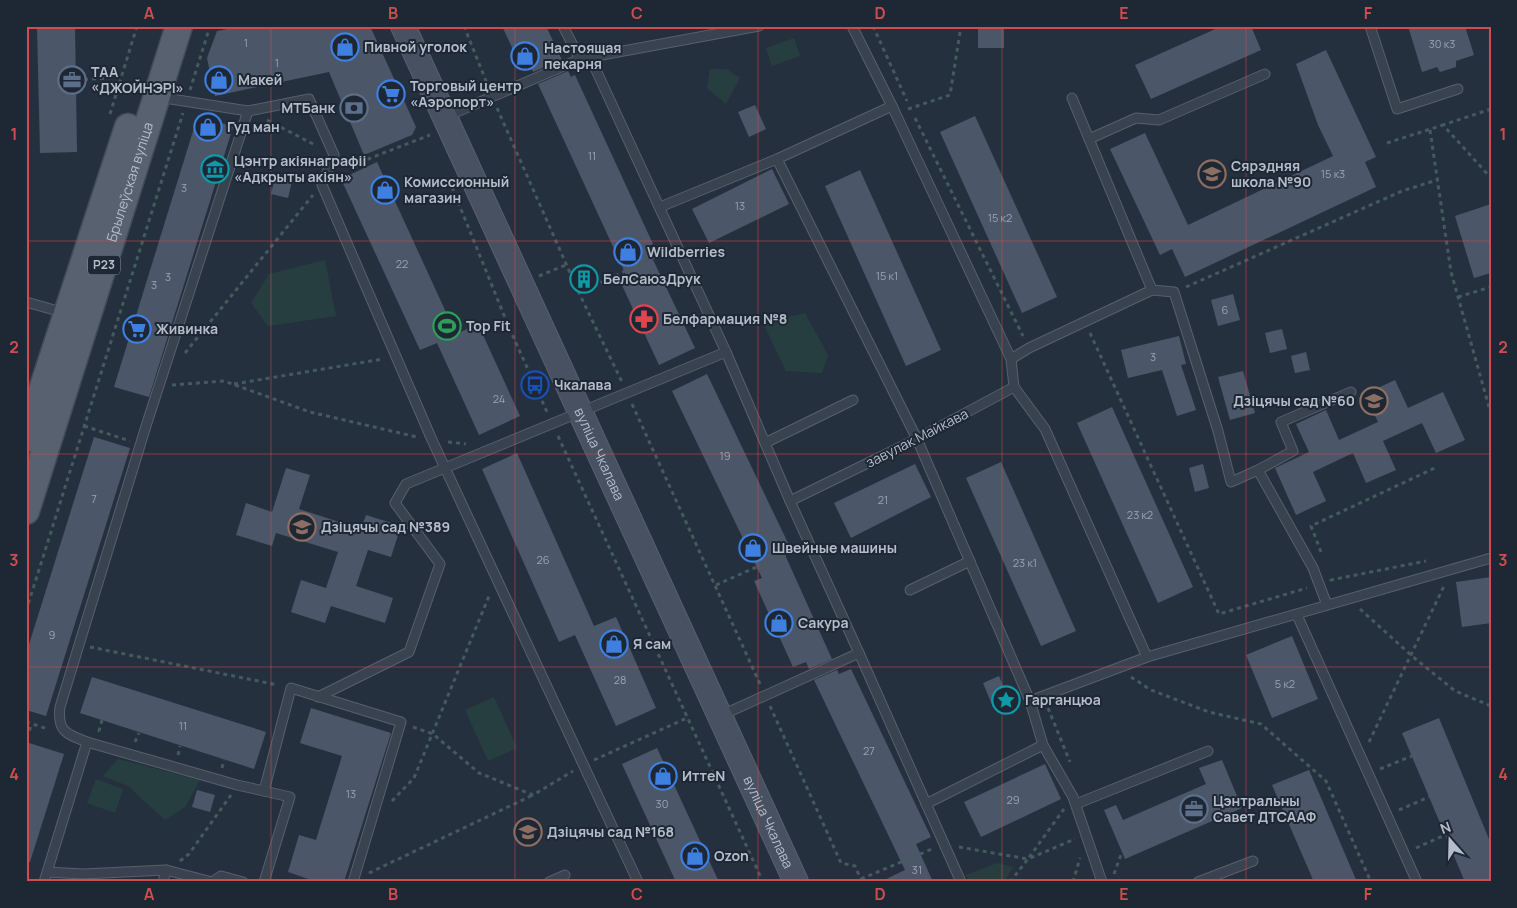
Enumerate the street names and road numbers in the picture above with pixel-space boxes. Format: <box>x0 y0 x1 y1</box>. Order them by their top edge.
street label: Брылеўская вуліца <box>101 119 157 244</box>
road number: Р23 <box>88 256 120 274</box>
street label: вуліца Чкалава <box>570 404 629 503</box>
street label: завулак Майкава <box>862 404 971 472</box>
street label: вуліца Чкалава <box>739 772 798 871</box>

